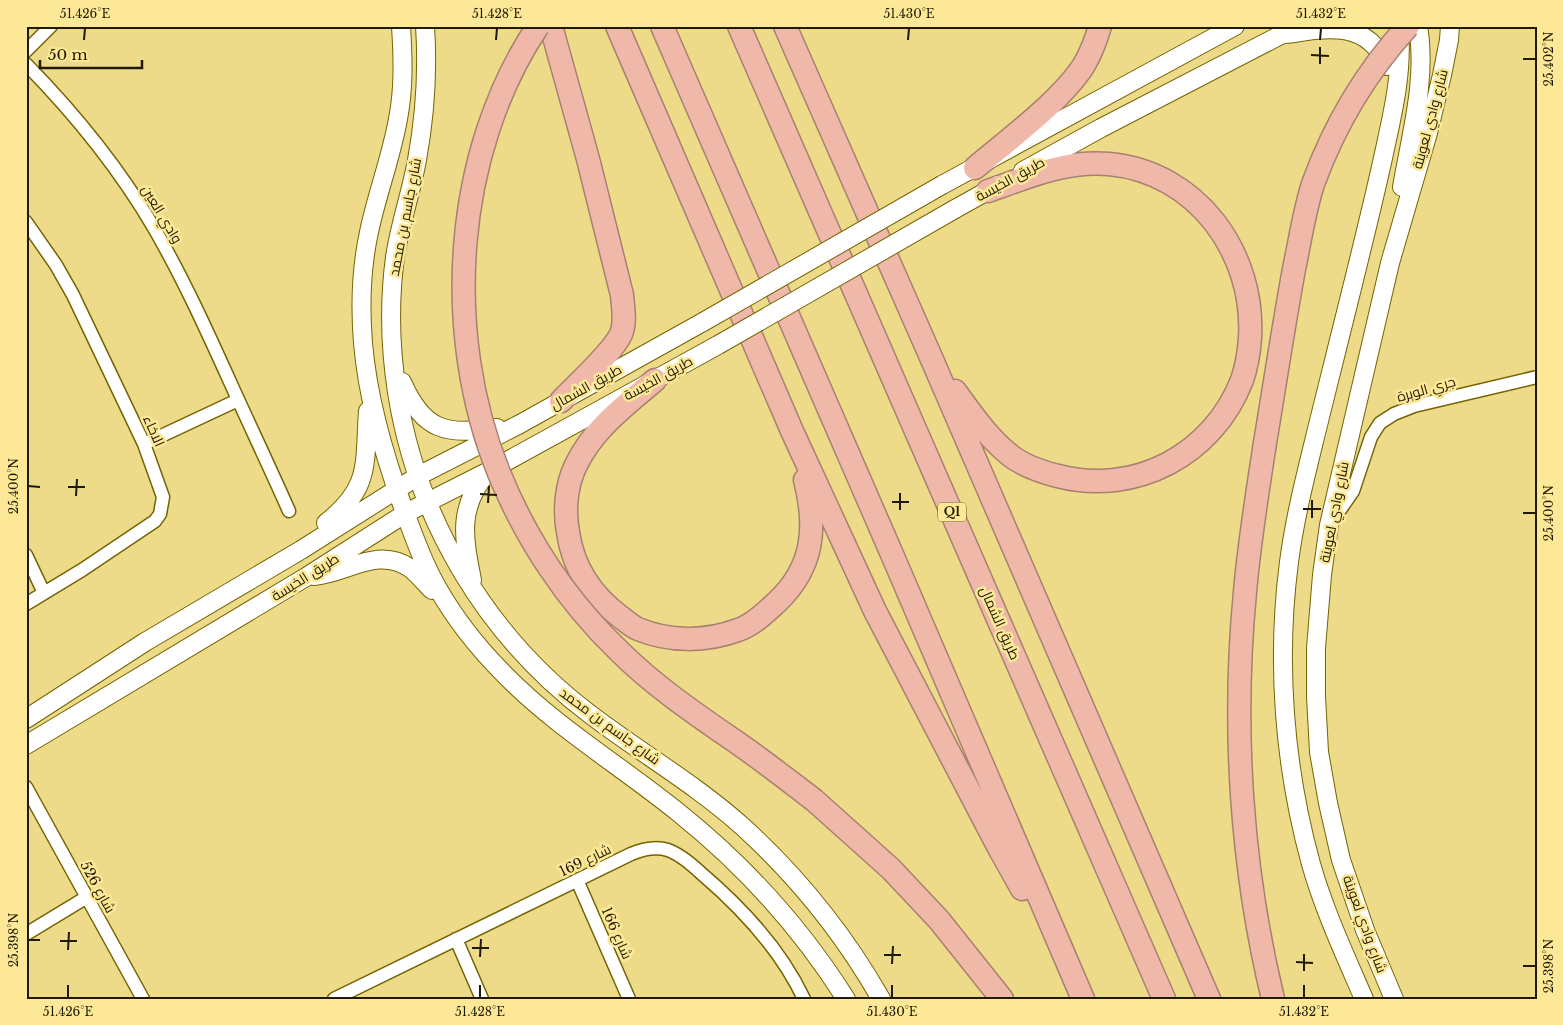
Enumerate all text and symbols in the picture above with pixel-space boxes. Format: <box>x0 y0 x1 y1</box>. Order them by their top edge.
text: 51.426°E <box>60 6 110 21</box>
text: 51.428°E <box>472 6 522 21</box>
text: 51.430°E <box>883 6 935 21</box>
text: 51.432°E <box>1296 6 1346 21</box>
text: 25.402°N <box>1541 31 1556 87</box>
scale bar <box>40 38 142 70</box>
text: 50 m <box>48 45 88 64</box>
street label: شارع وادي لعوينة <box>1408 67 1455 172</box>
street label: طريق الخيسة <box>972 153 1048 205</box>
street label: شارع جاسم بن محمد <box>385 156 426 278</box>
street label: وادي العين <box>135 181 186 248</box>
street label: طريق الخيسة <box>620 352 696 404</box>
street label: طريق الشمال <box>547 360 625 414</box>
street label: جري الوبرة <box>1395 372 1458 409</box>
street label: الاخاء <box>139 413 169 449</box>
text: 25.400°N <box>6 458 21 514</box>
street label: شارع وادي لعوينة <box>1315 460 1356 565</box>
text: 25.400°N <box>1541 485 1556 541</box>
road number: Q1 <box>938 502 966 522</box>
street label: طريق الخيسة <box>268 549 342 605</box>
street label: طريق الشمال <box>976 583 1024 663</box>
street label: شارع جاسم بن محمد <box>556 684 664 769</box>
street label: شارع 169 <box>556 840 614 880</box>
street label: شارع 526 <box>76 858 120 916</box>
street label: شارع وادي لعوينة <box>1336 873 1391 976</box>
street label: شارع 166 <box>598 904 636 962</box>
text: 25.398°N <box>6 913 21 967</box>
text: 25.398°N <box>1541 939 1556 993</box>
text: 51.426°E <box>43 1004 93 1019</box>
text: 51.428°E <box>455 1004 505 1019</box>
text: 51.430°E <box>866 1004 918 1019</box>
text: 51.432°E <box>1279 1004 1329 1019</box>

